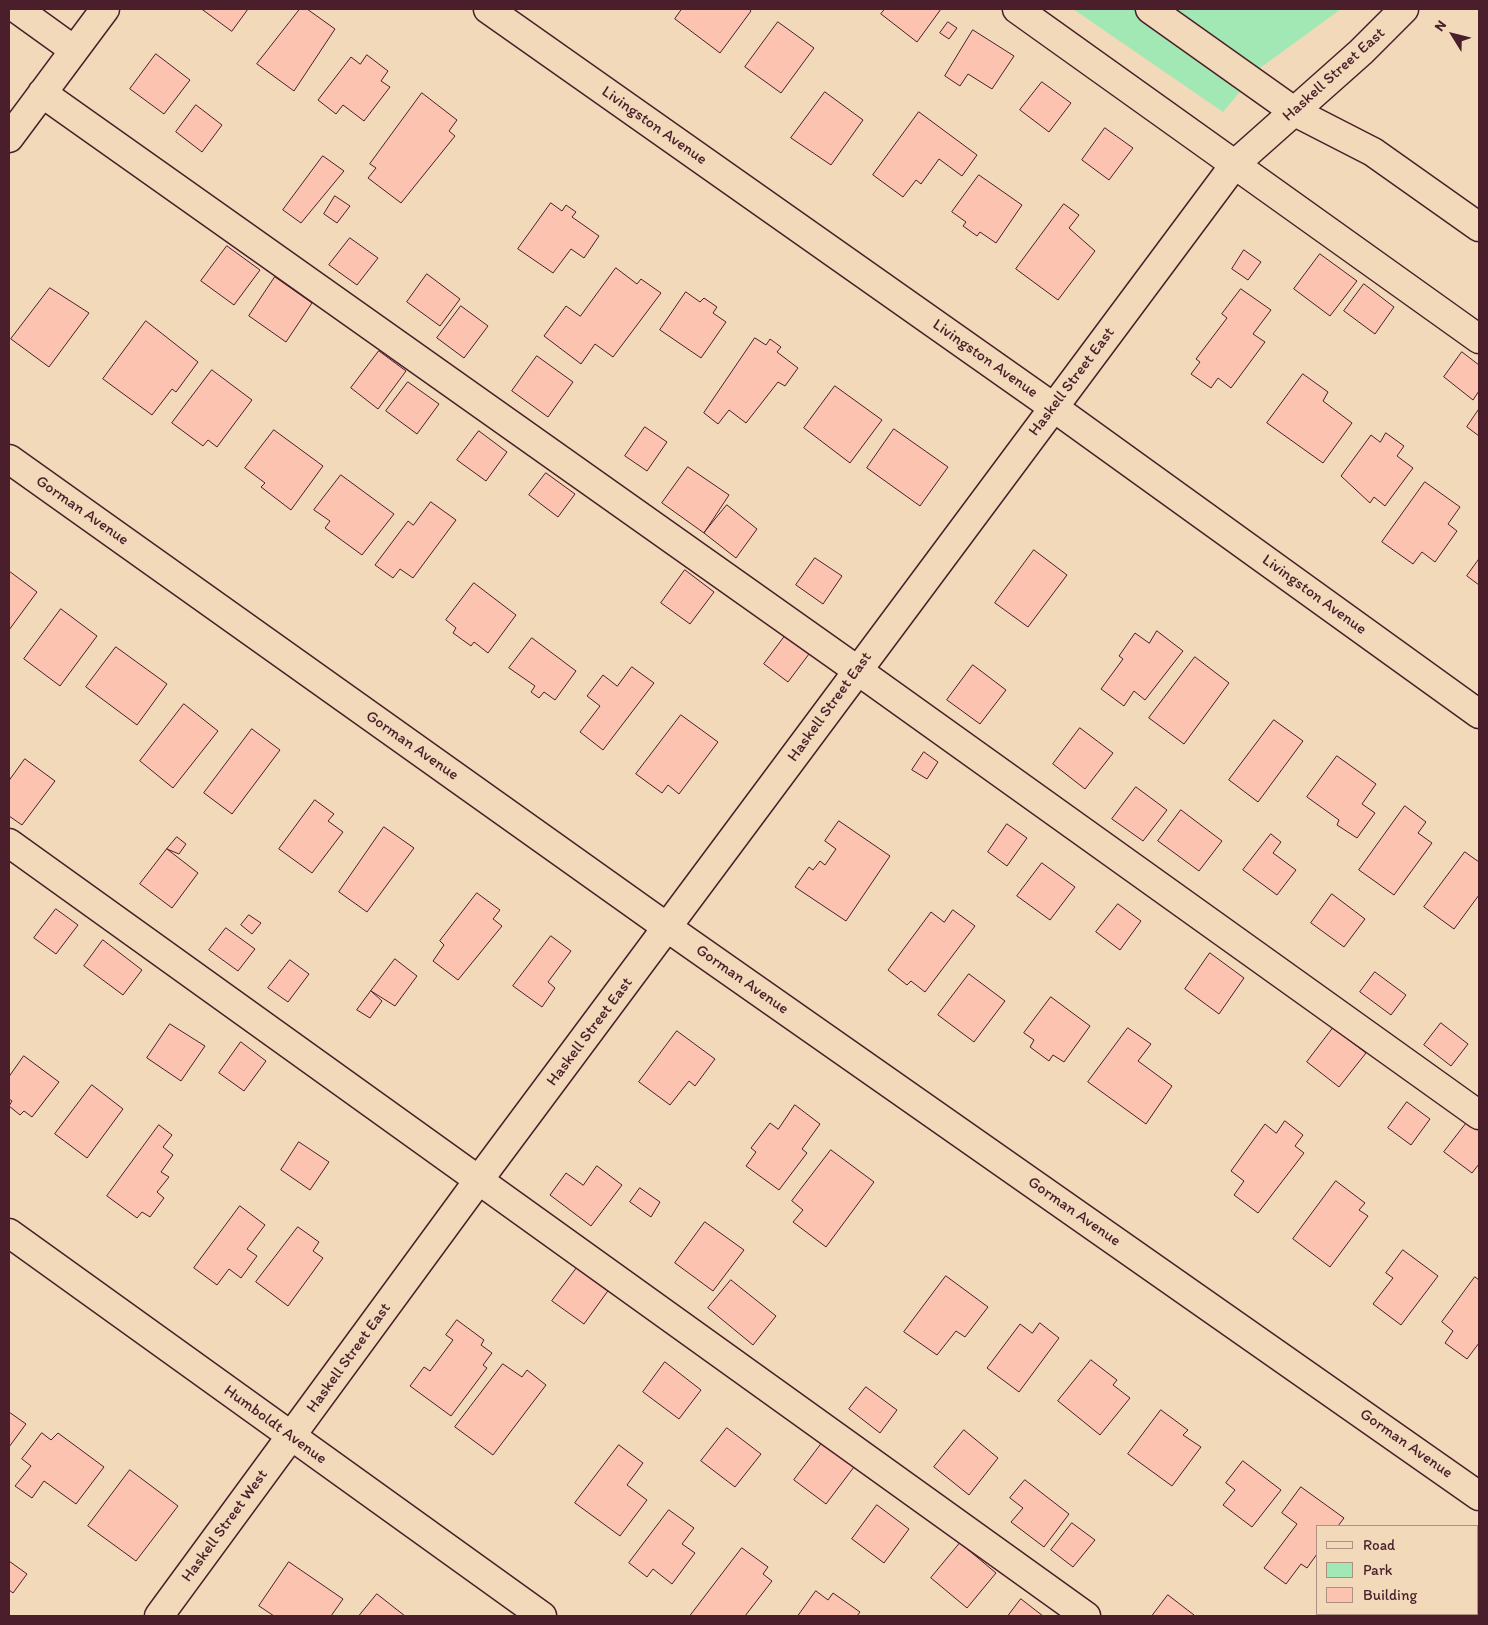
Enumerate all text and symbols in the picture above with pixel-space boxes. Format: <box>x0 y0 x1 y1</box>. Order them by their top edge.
north arrow <box>1428 10 1478 60</box>
text: N <box>1431 17 1450 35</box>
street label: Haskell Street East <box>1279 24 1389 126</box>
street label: Livingston Avenue <box>598 82 710 170</box>
street label: Livingston Avenue <box>929 315 1041 403</box>
street label: Haskell Street East <box>1025 324 1119 440</box>
street label: Gorman Avenue <box>32 472 132 550</box>
street label: Livingston Avenue <box>1258 551 1370 639</box>
street label: Haskell Street East <box>784 648 876 766</box>
street label: Gorman Avenue <box>362 707 462 785</box>
street label: Gorman Avenue <box>692 941 792 1019</box>
street label: Haskell Street East <box>543 974 637 1090</box>
street label: Gorman Avenue <box>1024 1173 1124 1251</box>
street label: Haskell Street East <box>303 1299 395 1417</box>
street label: Humboldt Avenue <box>220 1381 330 1469</box>
street label: Gorman Avenue <box>1356 1405 1456 1483</box>
street label: Haskell Street West <box>178 1466 272 1586</box>
legend <box>1316 1525 1478 1615</box>
text: Road <box>1363 1536 1395 1554</box>
text: Park <box>1363 1561 1393 1579</box>
text: Building <box>1363 1586 1417 1604</box>

